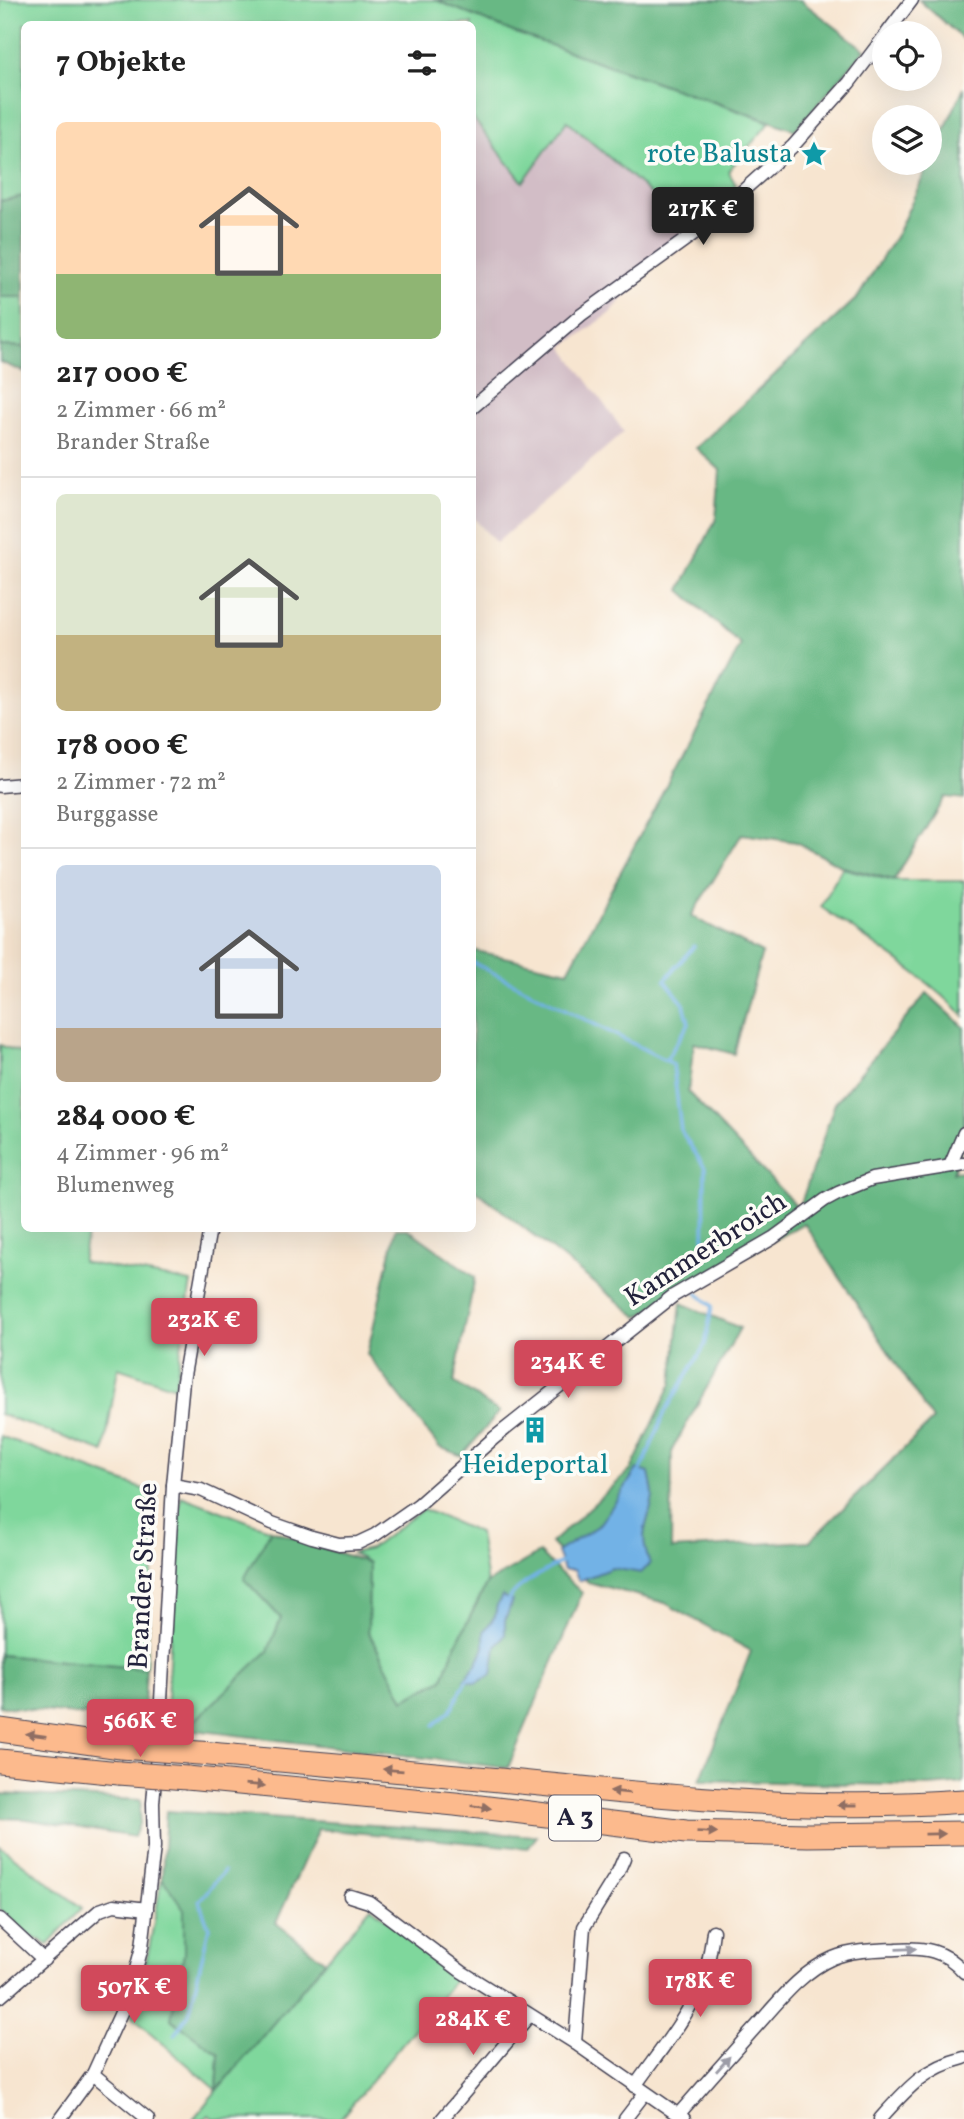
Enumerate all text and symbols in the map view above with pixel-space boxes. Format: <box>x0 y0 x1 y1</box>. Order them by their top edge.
map controls <box>872 21 942 175</box>
button: locate <box>872 21 942 91</box>
text: 7 Objekte <box>56 42 186 84</box>
icon: filters <box>403 44 441 82</box>
button: layers <box>872 105 942 175</box>
place label: rote Balusta <box>647 135 793 174</box>
place icon: rote Balusta <box>799 139 829 169</box>
icon: home <box>186 168 312 294</box>
pin: 217K € <box>646 188 760 247</box>
text: 217K € <box>668 194 738 226</box>
text: 217 000 € <box>56 353 188 395</box>
text: 2 Zimmer · 66 m² <box>56 395 226 427</box>
text: Brander Straße <box>56 427 210 459</box>
icon: home <box>186 540 312 666</box>
text: 178 000 € <box>56 725 188 767</box>
text: 2 Zimmer · 72 m² <box>56 767 226 799</box>
text: Burggasse <box>56 799 159 831</box>
icon: home <box>186 911 312 1037</box>
text: 284 000 € <box>56 1096 196 1138</box>
text: 4 Zimmer · 96 m² <box>56 1138 229 1170</box>
text: Blumenweg <box>56 1170 174 1202</box>
street label: Kammerbroich <box>617 1183 795 1317</box>
pin: 232K € <box>147 1298 261 1358</box>
text: 232K € <box>167 1305 241 1337</box>
pin: 234K € <box>511 1340 625 1400</box>
text: 234K € <box>530 1347 606 1379</box>
building icon: Heideportal <box>520 1415 550 1445</box>
place label: Heideportal <box>462 1446 608 1485</box>
street label: Brander Straße <box>120 1481 168 1671</box>
pin: 566K € <box>83 1700 197 1759</box>
text: 566K € <box>103 1706 177 1738</box>
one-way arrow <box>25 1729 47 1740</box>
one-way arrow <box>382 1764 404 1775</box>
one-way arrow <box>244 1780 266 1791</box>
one-way arrow <box>609 1786 631 1797</box>
road number: A 3 <box>549 1796 601 1840</box>
one-way arrow <box>836 1799 858 1811</box>
one-way arrow <box>470 1802 492 1813</box>
one-way arrow <box>696 1827 718 1838</box>
one-way arrow <box>924 1828 946 1840</box>
one-way arrow <box>896 1943 918 1954</box>
pin: 178K € <box>643 1960 757 2019</box>
pin: 507K € <box>77 1966 191 2025</box>
text: 178K € <box>665 1966 735 1998</box>
text: 507K € <box>97 1972 171 2004</box>
pin: 284K € <box>416 1997 530 2057</box>
text: 284K € <box>435 2004 511 2036</box>
one-way arrow <box>715 2056 731 2073</box>

